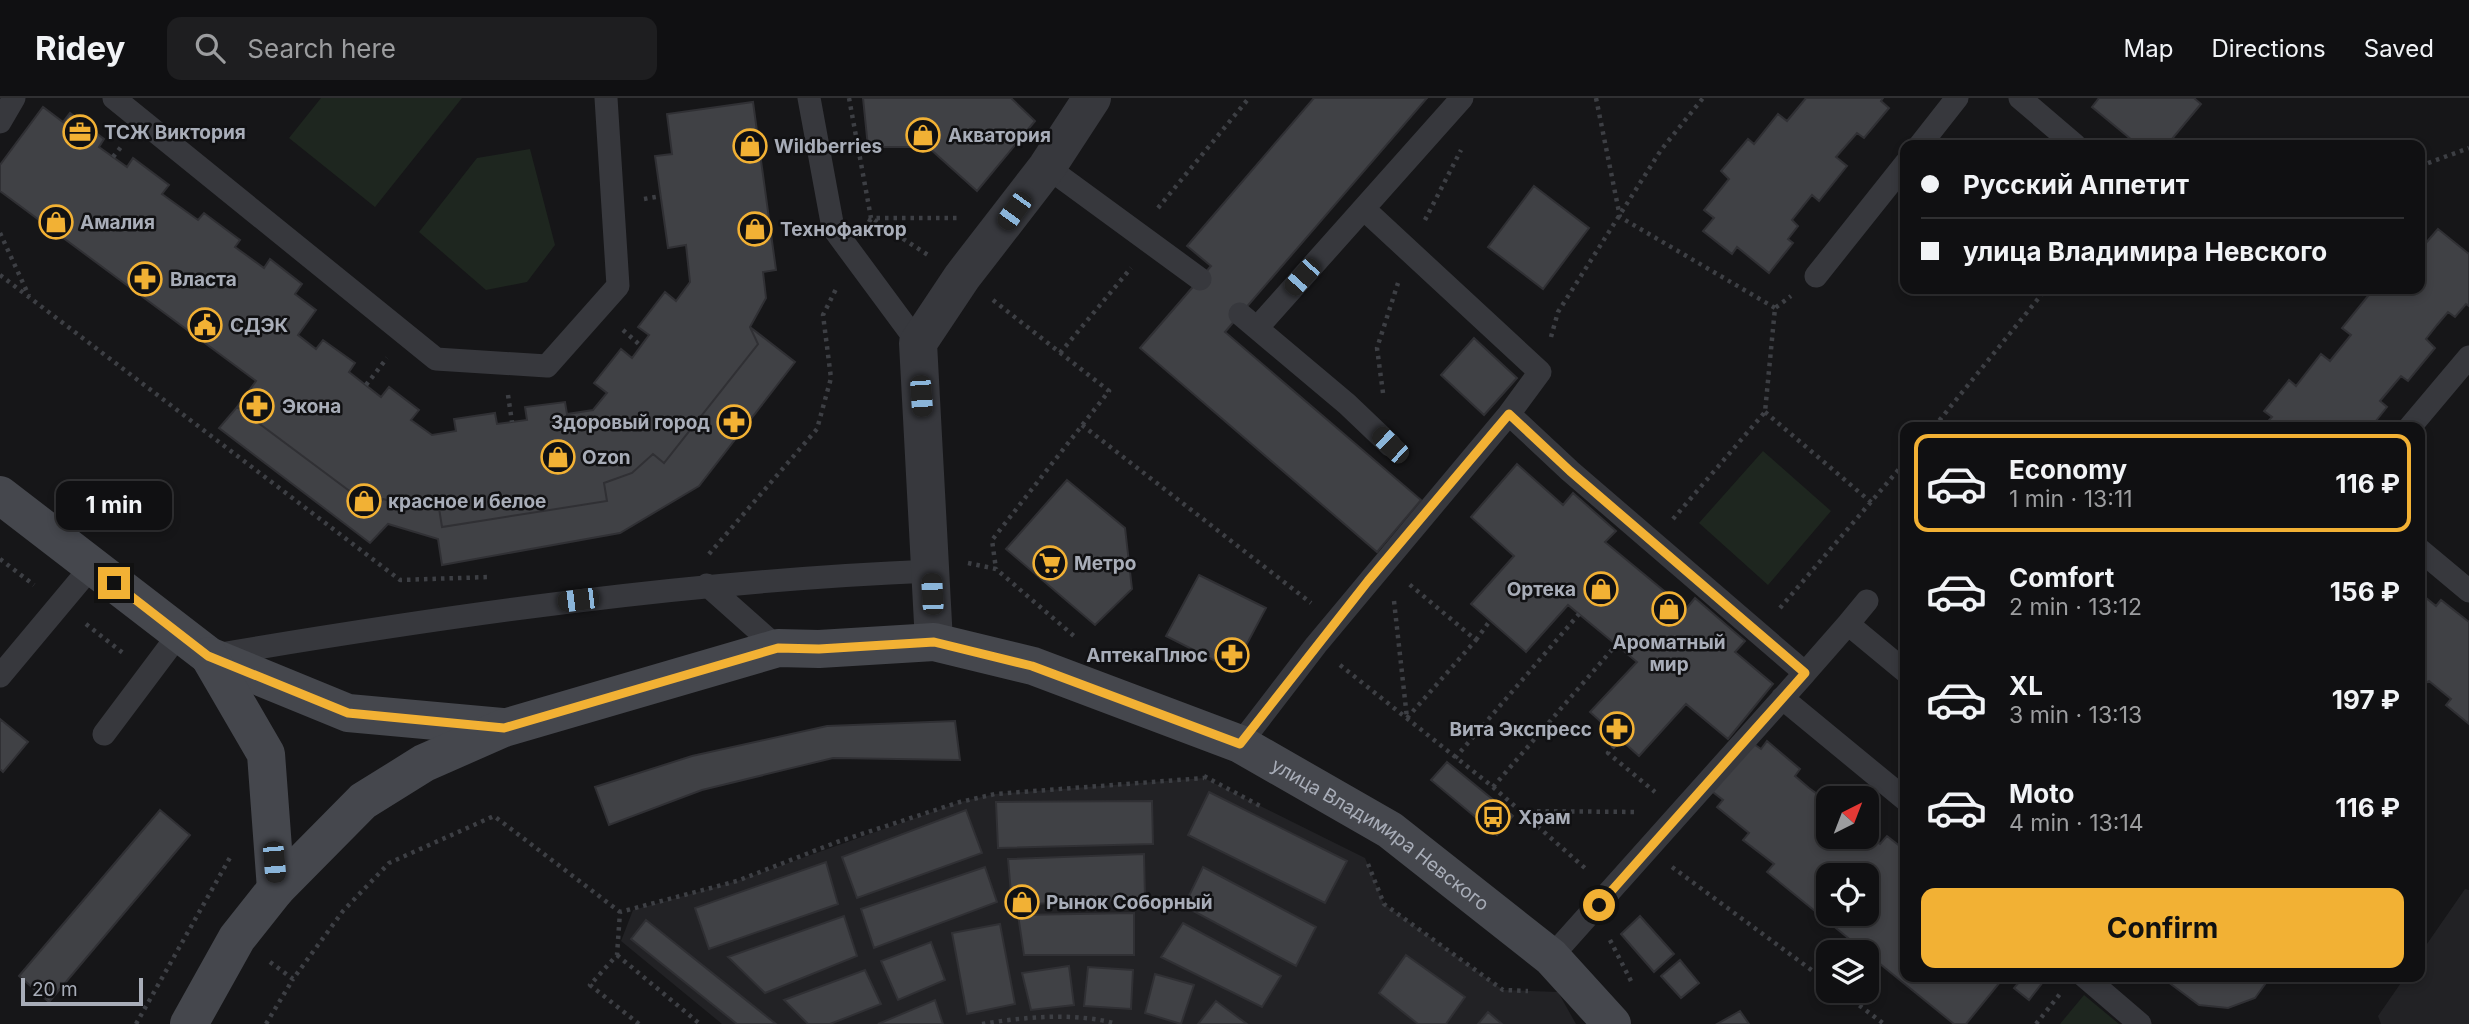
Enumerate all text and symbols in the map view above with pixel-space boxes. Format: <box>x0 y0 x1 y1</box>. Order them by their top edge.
search box <box>167 17 657 80</box>
text: Ridey <box>35 28 125 68</box>
icon: search <box>191 29 229 67</box>
text: Search here <box>247 33 396 64</box>
text: Map <box>2124 34 2173 63</box>
text: Directions <box>2211 34 2326 63</box>
text: Saved <box>2364 34 2434 63</box>
office icon: ТСЖ Виктория <box>61 113 99 151</box>
shop icon: Акватория <box>904 116 942 154</box>
place label: ТСЖ Виктория <box>104 121 246 144</box>
place label: Акватория <box>948 124 1051 147</box>
shop icon: Wildberries <box>731 127 769 165</box>
place label: Wildberries <box>774 135 882 158</box>
text: Русский Аппетит <box>1963 169 2189 200</box>
car <box>994 188 1035 234</box>
shop icon: Амалия <box>37 203 75 241</box>
shop icon: Технофактор <box>736 210 774 248</box>
place label: Амалия <box>80 211 155 234</box>
place label: Технофактор <box>780 218 907 241</box>
text: улица Владимира Невского <box>1963 236 2327 267</box>
car <box>1281 254 1324 300</box>
pharmacy icon: Власта <box>126 260 164 298</box>
place label: Власта <box>170 268 237 291</box>
public building icon: СДЭК <box>186 306 224 344</box>
place label: СДЭК <box>230 314 289 337</box>
car <box>910 374 933 418</box>
pharmacy icon: Экона <box>238 387 276 425</box>
place label: Экона <box>282 395 341 418</box>
pharmacy icon: Здоровый город <box>715 403 753 441</box>
place label: Здоровый город <box>551 411 710 434</box>
car <box>1368 423 1413 467</box>
shop icon: Ozon <box>539 438 577 476</box>
place label: Ozon <box>582 446 631 469</box>
icon: car <box>1925 452 1988 515</box>
text: Economy <box>2009 454 2127 485</box>
text: 116 ₽ <box>2335 468 2400 499</box>
callout: 1 min <box>56 482 172 531</box>
shop icon: красное и белое <box>345 482 383 520</box>
text: 1 min · 13:11 <box>2009 485 2133 513</box>
place label: красное и белое <box>388 490 546 513</box>
text: 1 min <box>86 491 142 519</box>
supermarket icon: Метро <box>1031 544 1069 582</box>
place label: Метро <box>1074 552 1136 575</box>
icon: car <box>1925 560 1988 623</box>
text: Comfort <box>2009 562 2114 593</box>
route end <box>98 567 130 599</box>
shop icon: Ортека <box>1582 570 1620 608</box>
car <box>921 572 944 616</box>
text: 156 ₽ <box>2330 576 2400 607</box>
place label: Ортека <box>1507 578 1576 601</box>
car <box>556 587 601 613</box>
shop icon: Ароматный мир <box>1650 590 1688 628</box>
text: 2 min · 13:12 <box>2009 593 2142 621</box>
place label: Ароматный мир <box>1612 631 1726 676</box>
pharmacy icon: АптекаПлюс <box>1213 636 1251 674</box>
place label: АптекаПлюс <box>1086 644 1208 667</box>
icon: car <box>1925 668 1988 731</box>
text: XL <box>2009 670 2043 701</box>
text: 197 ₽ <box>2332 684 2400 715</box>
text: 3 min · 13:13 <box>2009 701 2142 729</box>
pharmacy icon: Вита Экспресс <box>1598 710 1636 748</box>
place label: Вита Экспресс <box>1449 718 1592 741</box>
street label: улица Владимира Невского <box>1267 754 1494 916</box>
icon: car <box>1925 776 1988 839</box>
text: Moto <box>2009 778 2074 809</box>
north arrow <box>1816 786 1880 849</box>
map controls <box>1816 786 1879 1003</box>
text: 116 ₽ <box>2335 792 2400 823</box>
bus stop icon: Храм <box>1474 798 1512 836</box>
place label: Храм <box>1518 806 1571 829</box>
text: 4 min · 13:14 <box>2009 809 2144 837</box>
car <box>262 840 287 884</box>
button: locate <box>1816 863 1879 926</box>
shop icon: Рынок Соборный <box>1003 883 1041 921</box>
button: Confirm <box>1921 888 2404 968</box>
route start <box>1583 889 1615 921</box>
place label: Рынок Соборный <box>1046 891 1213 914</box>
button: layers <box>1816 940 1879 1003</box>
scale bar <box>21 975 144 1007</box>
text: 20 m <box>32 978 78 1001</box>

